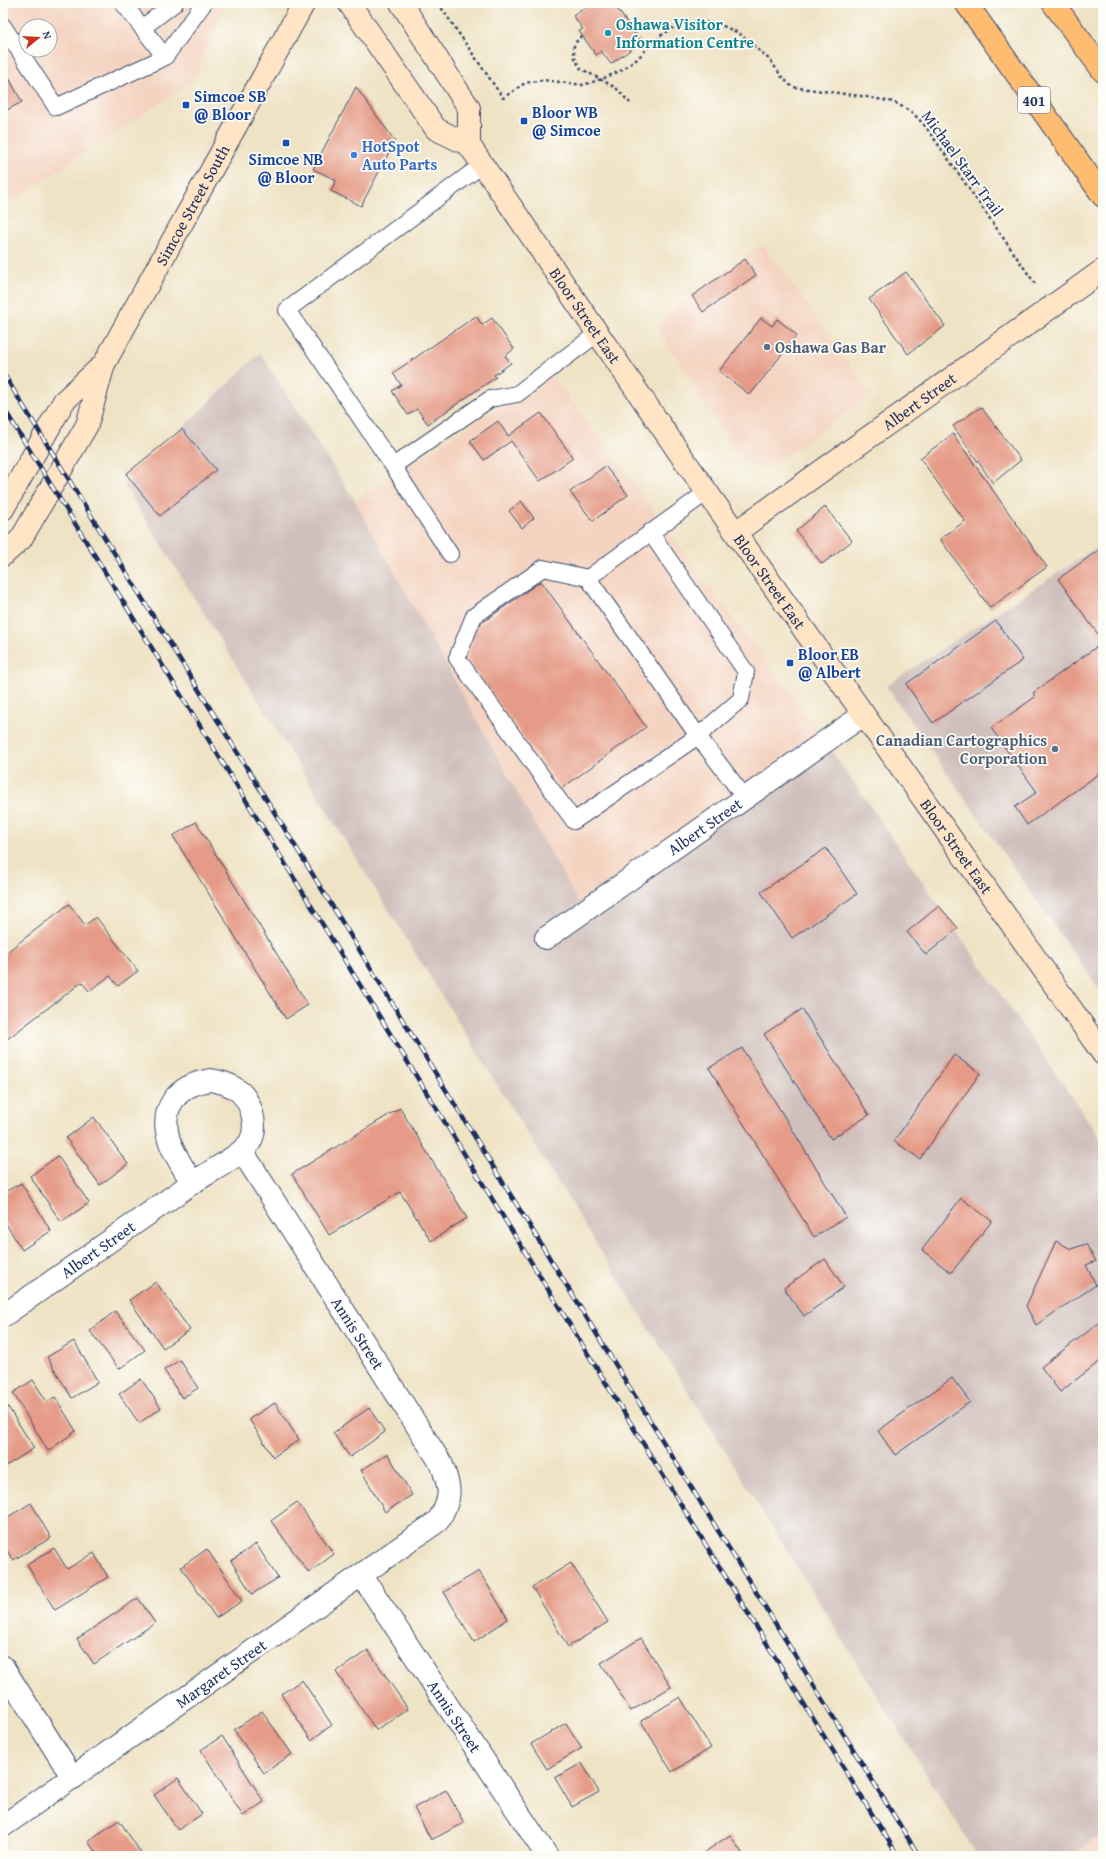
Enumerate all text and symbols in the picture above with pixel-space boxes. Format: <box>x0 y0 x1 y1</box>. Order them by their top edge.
place label: Oshawa Visitor Information Centre <box>616 12 754 54</box>
north arrow <box>18 18 58 58</box>
marker: Oshawa Visitor Information Centre <box>603 28 613 38</box>
text: N <box>39 29 56 41</box>
place label: Simcoe SB @ Bloor <box>194 84 267 126</box>
road number: 401 <box>1018 87 1050 113</box>
marker: Simcoe SB @ Bloor <box>181 100 191 110</box>
place label: Bloor WB @ Simcoe <box>532 100 601 142</box>
street label: Michael Starr Trail <box>916 105 1010 222</box>
marker: Bloor WB @ Simcoe <box>519 116 529 126</box>
place label: HotSpot Auto Parts <box>362 134 437 176</box>
marker: Simcoe NB @ Bloor <box>281 138 291 148</box>
street label: Simcoe Street South <box>149 140 235 270</box>
place label: Simcoe NB @ Bloor <box>249 147 324 189</box>
marker: HotSpot Auto Parts <box>349 150 359 160</box>
street label: Bloor Street East <box>544 262 627 368</box>
place label: Oshawa Gas Bar <box>775 335 887 359</box>
marker: Oshawa Gas Bar <box>762 342 772 352</box>
street label: Albert Street <box>877 366 961 436</box>
street label: Bloor Street East <box>728 529 812 634</box>
place label: Bloor EB @ Albert <box>798 642 861 684</box>
marker: Bloor EB @ Albert <box>785 658 795 668</box>
place label: Canadian Cartographics Corporation <box>876 728 1048 770</box>
marker: Canadian Cartographics Corporation <box>1050 744 1060 754</box>
street label: Albert Street <box>662 792 747 861</box>
street label: Bloor Street East <box>915 794 999 899</box>
street label: Albert Street <box>56 1214 140 1284</box>
street label: Annis Street <box>325 1292 391 1374</box>
street label: Margaret Street <box>170 1633 272 1714</box>
street label: Annis Street <box>422 1675 488 1758</box>

